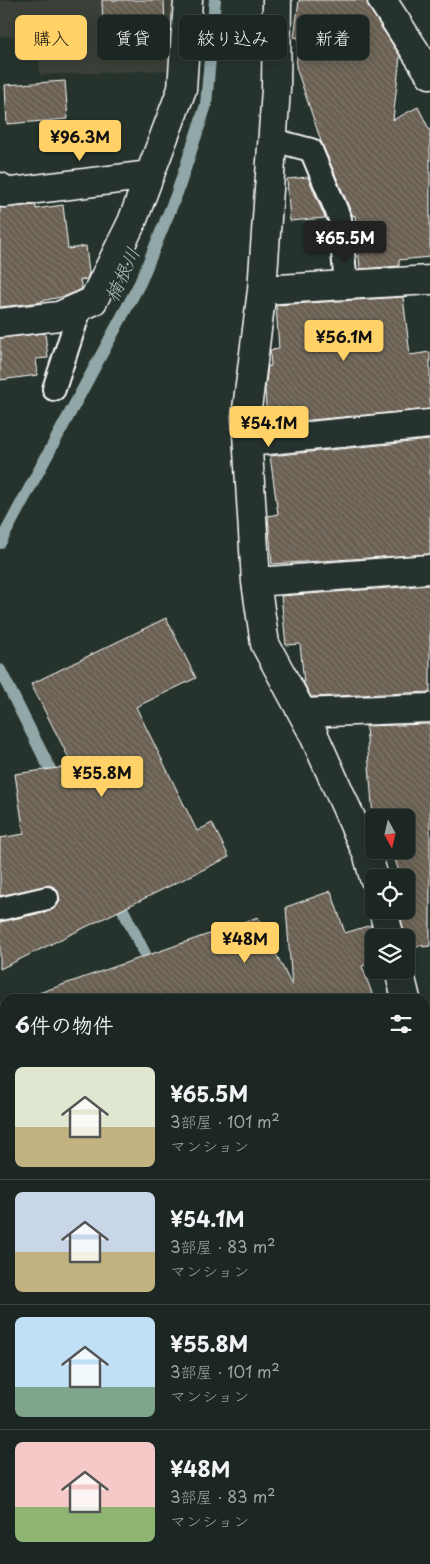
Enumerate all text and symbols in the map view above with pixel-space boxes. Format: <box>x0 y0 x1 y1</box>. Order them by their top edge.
chip: 購入 <box>15 15 87 60</box>
chip: 賃貸 <box>97 15 169 60</box>
chip: 絞り込み <box>179 15 287 60</box>
chip: 新着 <box>297 15 369 60</box>
pin: ¥96.3M <box>39 120 121 162</box>
text: ¥96.3M <box>50 124 110 148</box>
pin: ¥65.5M <box>304 220 386 263</box>
text: ¥65.5M <box>315 225 375 249</box>
water label: 楠根川 <box>96 242 146 306</box>
pin: ¥56.1M <box>303 320 385 362</box>
text: ¥56.1M <box>315 324 373 348</box>
pin: ¥54.1M <box>228 406 310 448</box>
text: ¥54.1M <box>241 410 297 434</box>
pin: ¥55.8M <box>61 756 143 798</box>
text: ¥55.8M <box>72 760 132 784</box>
north arrow <box>365 809 415 859</box>
map controls <box>365 809 415 979</box>
button: locate <box>365 869 415 919</box>
pin: ¥48M <box>215 922 275 964</box>
text: ¥48M <box>222 926 268 950</box>
button: layers <box>365 929 415 979</box>
text: 6件の物件 <box>15 1008 114 1040</box>
icon: filters <box>387 1010 415 1038</box>
text: ¥65.5M <box>170 1077 248 1109</box>
icon: home <box>55 1087 115 1147</box>
text: 3部屋 · 101 m² <box>170 1109 280 1133</box>
text: マンション <box>170 1133 249 1157</box>
text: ¥54.1M <box>170 1202 245 1234</box>
icon: home <box>55 1212 115 1272</box>
text: 3部屋 · 83 m² <box>170 1234 276 1258</box>
text: マンション <box>170 1258 249 1282</box>
text: ¥55.8M <box>170 1327 248 1359</box>
icon: home <box>55 1337 115 1397</box>
text: 3部屋 · 101 m² <box>170 1359 280 1383</box>
text: マンション <box>170 1383 249 1407</box>
text: ¥48M <box>170 1452 230 1484</box>
icon: home <box>55 1462 115 1522</box>
text: 3部屋 · 83 m² <box>170 1484 276 1508</box>
text: マンション <box>170 1508 249 1532</box>

